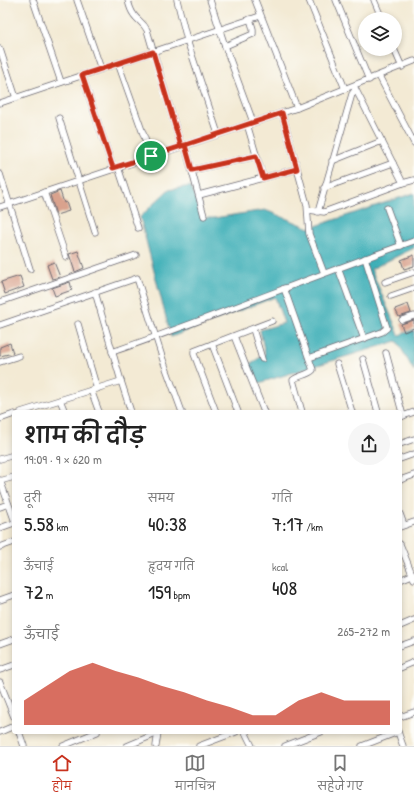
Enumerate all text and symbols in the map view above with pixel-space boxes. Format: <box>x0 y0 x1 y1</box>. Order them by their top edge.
map controls <box>358 12 402 56</box>
button: layers <box>358 12 402 56</box>
pin <box>134 139 168 173</box>
icon: arrive <box>140 145 162 167</box>
text: शाम की दौड़ <box>24 420 145 450</box>
button: share <box>348 423 390 465</box>
text: 19:09 · 9 × 620 m <box>24 450 102 468</box>
text: दूरी <box>24 491 41 505</box>
text: समय <box>148 491 174 505</box>
text: गति <box>272 491 292 505</box>
text: 5.58 <box>24 510 54 537</box>
text: 40:38 <box>148 510 187 537</box>
text: 7:17 <box>272 510 304 537</box>
text: km <box>54 520 68 534</box>
text: /km <box>304 520 323 534</box>
text: ऊँचाई <box>24 559 54 573</box>
text: हृदय गति <box>148 559 194 573</box>
text: kcal <box>272 560 288 574</box>
text: 408 <box>272 574 297 601</box>
text: 72 <box>24 578 43 605</box>
text: 159 <box>148 578 171 605</box>
text: m <box>43 588 53 602</box>
text: bpm <box>171 588 190 602</box>
text: 265–272 m <box>337 622 390 640</box>
text: ऊँचाई <box>24 625 59 643</box>
tab: होम <box>51 752 73 798</box>
tab: मानचित्र <box>175 752 215 798</box>
tab: सहेजे गए <box>318 752 363 798</box>

